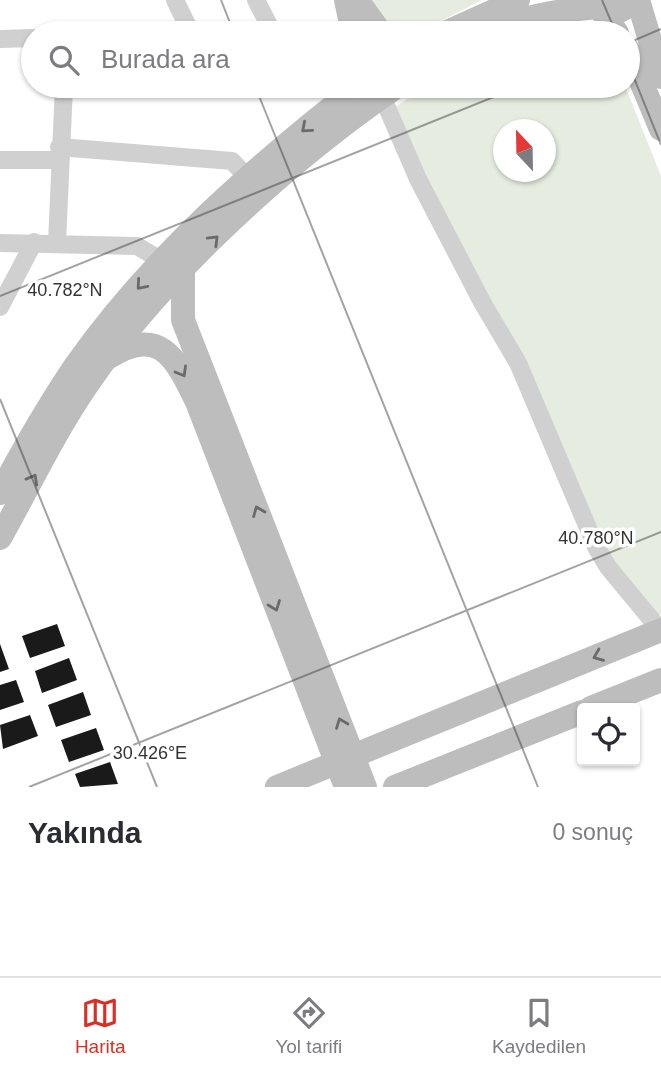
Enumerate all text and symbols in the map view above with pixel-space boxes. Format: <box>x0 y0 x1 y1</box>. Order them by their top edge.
search box <box>21 21 640 98</box>
icon: search <box>45 41 83 79</box>
text: Burada ara <box>101 44 230 74</box>
north arrow <box>493 119 556 182</box>
one-way arrow <box>301 120 314 132</box>
one-way arrow <box>206 236 219 249</box>
one-way arrow <box>137 277 149 290</box>
text: 40.782°N <box>27 280 103 300</box>
one-way arrow <box>174 365 187 378</box>
one-way arrow <box>25 473 38 486</box>
one-way arrow <box>253 506 267 518</box>
text: 40.780°N <box>558 528 634 548</box>
one-way arrow <box>267 599 281 611</box>
one-way arrow <box>592 647 604 661</box>
map controls <box>577 703 640 766</box>
button: locate <box>577 703 640 766</box>
one-way arrow <box>335 718 349 730</box>
text: 30.426°E <box>113 743 187 763</box>
text: Yakında <box>28 816 141 849</box>
text: 0 sonuç <box>552 819 633 845</box>
tab: Harita <box>75 994 126 1058</box>
tab: Yol tarifi <box>275 994 342 1058</box>
tab: Kaydedilen <box>492 994 586 1058</box>

